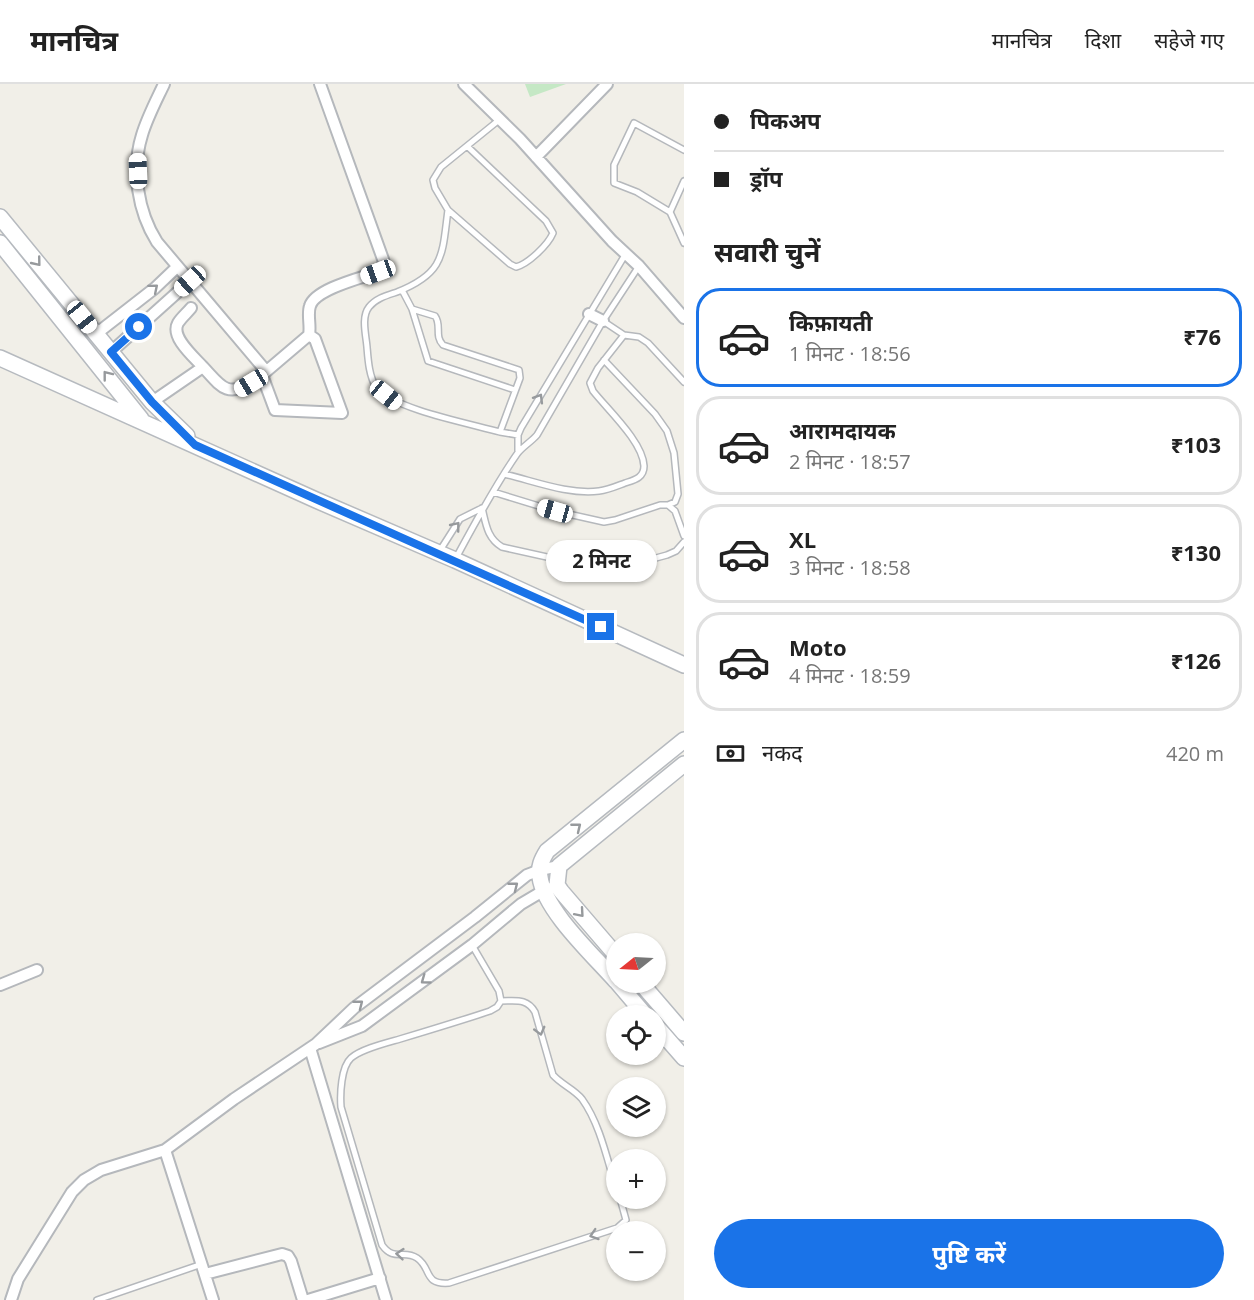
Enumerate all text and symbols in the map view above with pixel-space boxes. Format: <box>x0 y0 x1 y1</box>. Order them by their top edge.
text: मानचित्र <box>30 21 118 59</box>
text: मानचित्र <box>992 26 1052 54</box>
text: दिशा <box>1085 26 1121 54</box>
text: सहेजे गए <box>1154 26 1224 54</box>
text: पिकअप <box>750 105 821 135</box>
car <box>128 153 148 189</box>
text: ड्रॉप <box>750 163 783 193</box>
text: सवारी चुनें <box>714 233 820 270</box>
one-way arrow <box>30 255 41 266</box>
car <box>358 257 398 287</box>
car <box>171 262 209 300</box>
one-way arrow <box>147 284 158 295</box>
car <box>64 297 100 337</box>
text: किफ़ायती <box>789 307 873 337</box>
icon: car <box>717 311 771 365</box>
route start <box>125 313 152 340</box>
text: ₹76 <box>1183 321 1221 351</box>
text: 1 मिनट · 18:56 <box>789 340 911 367</box>
car <box>231 366 271 400</box>
one-way arrow <box>103 371 114 382</box>
car <box>366 377 406 413</box>
one-way arrow <box>531 394 543 404</box>
text: आरामदायक <box>789 415 896 445</box>
icon: car <box>717 419 771 473</box>
text: ₹103 <box>1171 429 1221 459</box>
text: 2 मिनट · 18:57 <box>789 448 911 475</box>
car <box>535 497 575 525</box>
one-way arrow <box>448 522 459 533</box>
text: XL <box>789 524 816 554</box>
icon: car <box>717 527 771 581</box>
text: ₹130 <box>1171 537 1221 567</box>
callout: 2 मिनट <box>546 540 656 582</box>
text: 2 मिनट <box>572 547 631 574</box>
text: 3 मिनट · 18:58 <box>789 554 911 581</box>
route end <box>587 613 614 640</box>
text: Moto <box>789 632 847 662</box>
icon: car <box>717 635 771 689</box>
text: ₹126 <box>1171 645 1221 675</box>
text: 4 मिनट · 18:59 <box>789 662 911 689</box>
icon: cash <box>714 737 747 770</box>
text: नकद <box>762 737 803 767</box>
text: 420 m <box>1166 740 1224 767</box>
one-way arrow <box>570 823 581 834</box>
one-way arrow <box>507 882 518 893</box>
one-way arrow <box>573 906 584 917</box>
north arrow <box>606 933 666 993</box>
map controls <box>606 933 666 1281</box>
one-way arrow <box>421 973 432 984</box>
one-way arrow <box>352 1001 363 1012</box>
button: locate <box>606 1005 666 1065</box>
one-way arrow <box>533 1026 546 1036</box>
button: layers <box>606 1077 666 1137</box>
button: + <box>606 1149 666 1209</box>
button: पुष्टि करें <box>714 1219 1224 1288</box>
button: − <box>606 1221 666 1281</box>
one-way arrow <box>589 1228 600 1241</box>
one-way arrow <box>395 1248 405 1261</box>

